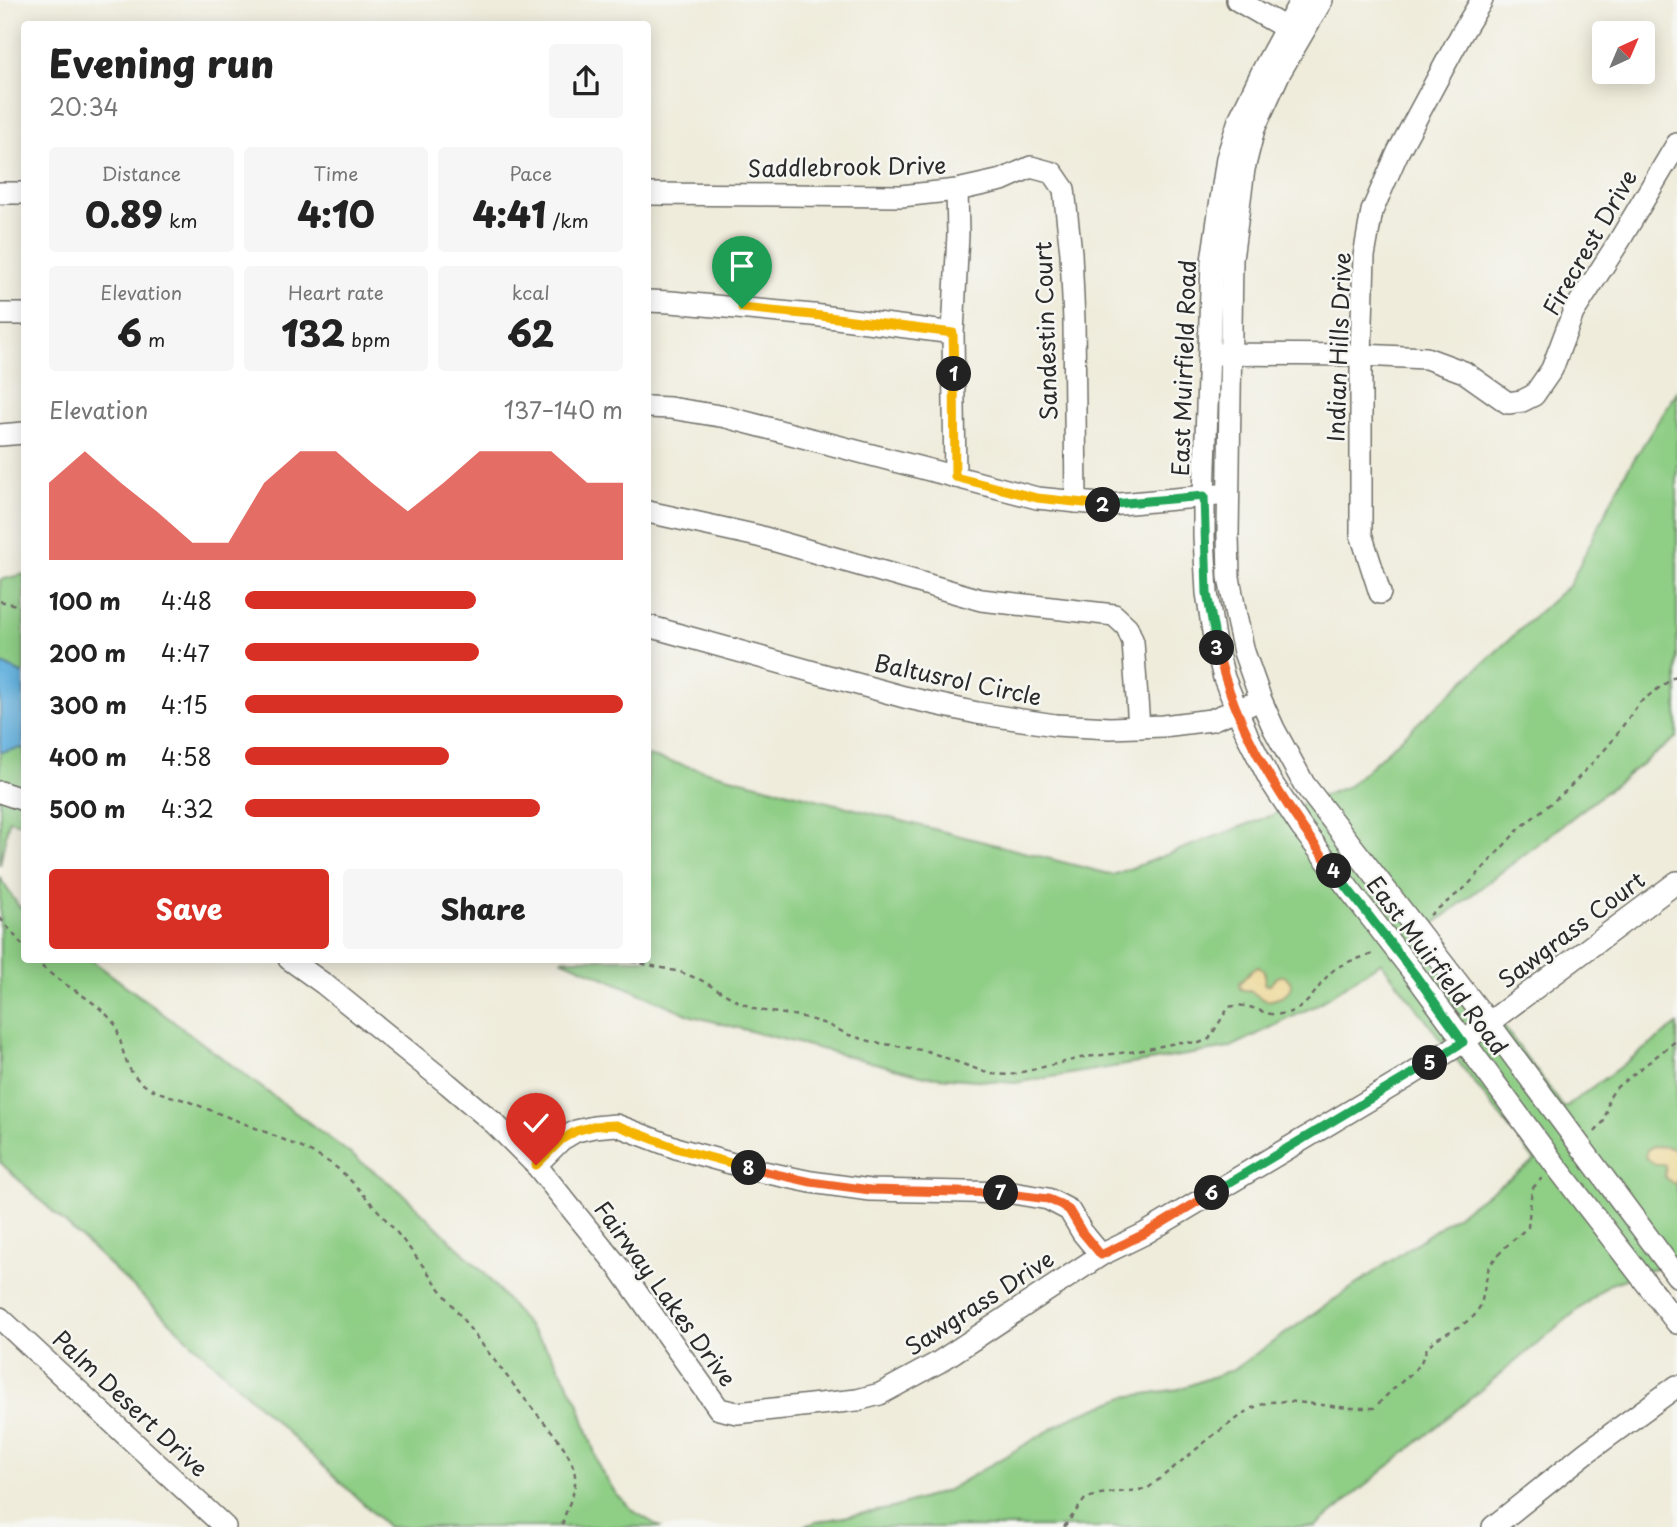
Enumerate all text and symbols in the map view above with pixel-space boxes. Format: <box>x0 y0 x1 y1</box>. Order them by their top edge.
north arrow <box>1592 21 1656 84</box>
map controls <box>1592 21 1655 84</box>
text: Evening run <box>49 34 274 91</box>
button: share <box>549 44 623 118</box>
text: 20:34 <box>49 89 119 124</box>
street label: Saddlebrook Drive <box>747 147 947 185</box>
text: Distance <box>101 159 181 187</box>
text: Time <box>314 159 358 187</box>
text: Pace <box>509 159 552 187</box>
street label: Firecrest Drive <box>1533 162 1645 322</box>
text: 0.89 <box>85 187 163 240</box>
text: 4:10 <box>297 187 375 240</box>
text: 4:41 <box>472 187 546 240</box>
text: km <box>163 206 198 234</box>
text: /km <box>546 206 589 234</box>
pin <box>712 236 772 308</box>
street label: Sandestin Court <box>1024 241 1066 421</box>
icon: arrive <box>723 247 761 285</box>
street label: Indian Hills Drive <box>1317 252 1359 442</box>
street label: East Muirfield Road <box>1162 259 1204 477</box>
text: Elevation <box>100 278 182 306</box>
text: Heart rate <box>288 278 384 306</box>
text: kcal <box>512 278 550 306</box>
text: 6 <box>117 306 142 359</box>
text: 132 <box>281 306 345 359</box>
text: 62 <box>507 306 554 359</box>
text: m <box>142 325 165 353</box>
text: bpm <box>345 325 391 353</box>
pin: 1 <box>936 356 972 392</box>
text: 1 <box>949 359 958 387</box>
text: Elevation <box>49 392 148 427</box>
text: 137–140 m <box>504 392 623 427</box>
pin: 2 <box>1086 488 1120 522</box>
text: 2 <box>1096 490 1109 518</box>
text: 100 m <box>49 583 121 618</box>
text: 4:48 <box>161 583 212 618</box>
pin: 3 <box>1200 630 1234 666</box>
text: 3 <box>1210 633 1223 661</box>
text: 200 m <box>49 635 126 670</box>
text: 4:47 <box>161 635 210 670</box>
street label: Baltusrol Circle <box>871 644 1045 714</box>
text: 300 m <box>49 687 127 722</box>
text: 4:15 <box>161 687 208 722</box>
text: 400 m <box>49 739 127 774</box>
text: 4:58 <box>161 739 212 774</box>
text: 500 m <box>49 791 126 826</box>
text: 4:32 <box>161 791 214 826</box>
pin: 4 <box>1316 854 1352 888</box>
text: 4 <box>1327 856 1340 884</box>
street label: Sawgrass Court <box>1490 862 1652 996</box>
street label: East Muirfield Road <box>1359 868 1517 1062</box>
button: Save <box>49 869 329 949</box>
button: Share <box>343 869 623 949</box>
pin: 5 <box>1412 1046 1448 1080</box>
text: 5 <box>1423 1048 1436 1076</box>
pin <box>506 1093 566 1165</box>
icon: check <box>517 1104 555 1142</box>
pin: 8 <box>732 1150 766 1186</box>
text: 8 <box>743 1153 754 1181</box>
pin: 7 <box>984 1176 1018 1210</box>
pin: 6 <box>1194 1176 1230 1210</box>
text: 7 <box>995 1178 1006 1206</box>
text: 6 <box>1205 1178 1218 1206</box>
street label: Fairway Lakes Drive <box>587 1193 745 1393</box>
street label: Sawgrass Drive <box>898 1241 1060 1363</box>
street label: Palm Desert Drive <box>45 1322 217 1484</box>

